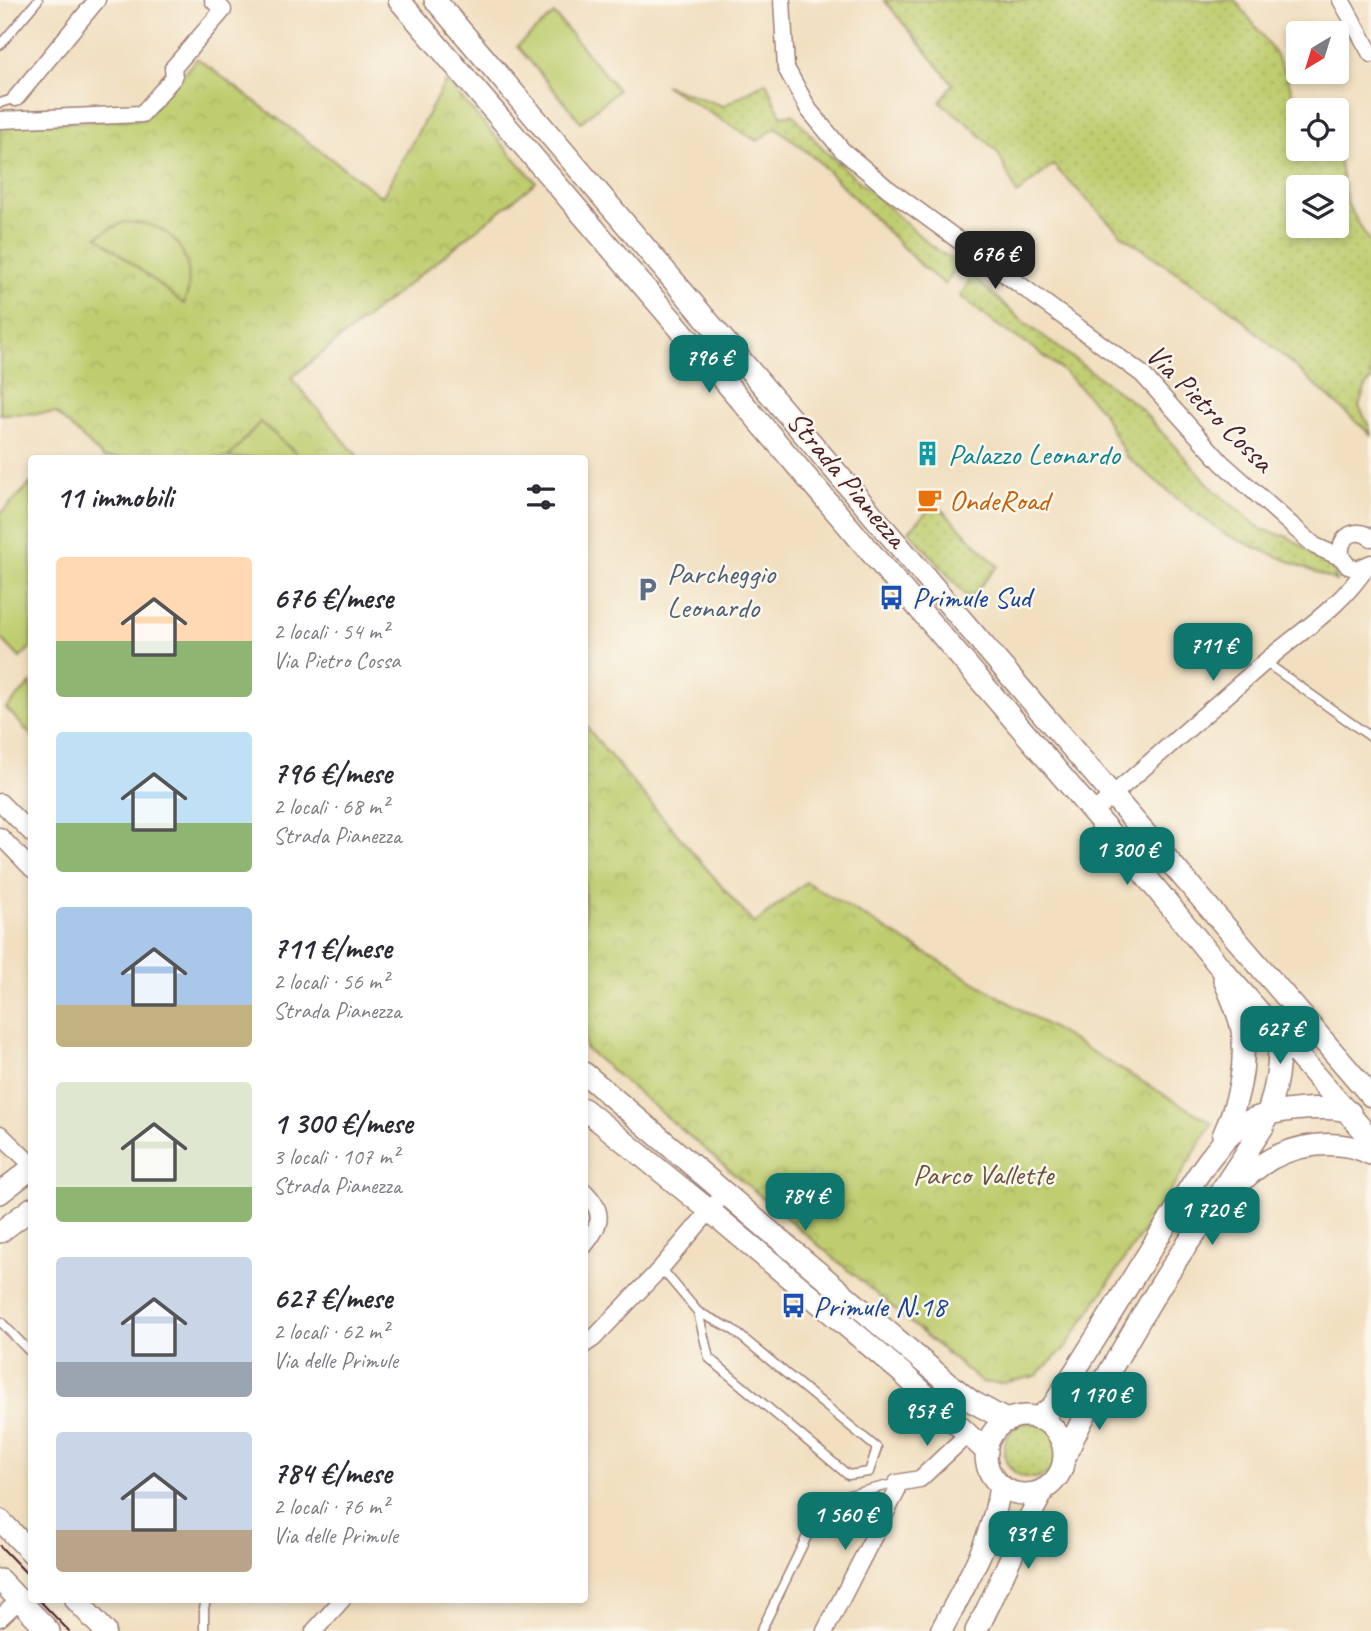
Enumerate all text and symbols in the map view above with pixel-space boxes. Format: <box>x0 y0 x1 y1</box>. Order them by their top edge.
north arrow <box>1286 21 1349 84</box>
map controls <box>1286 21 1349 238</box>
button: locate <box>1286 98 1349 161</box>
button: layers <box>1286 175 1349 238</box>
pin: 676 € <box>946 232 1044 291</box>
text: 676 € <box>971 239 1019 268</box>
pin: 796 € <box>660 336 758 395</box>
street label: Via Pietro Cossa <box>1138 336 1283 481</box>
text: 796 € <box>685 343 733 372</box>
street label: Strada Pianezza <box>779 403 917 557</box>
place label: Palazzo Leonardo <box>948 435 1121 473</box>
building icon: Palazzo Leonardo <box>914 440 942 468</box>
text: 11 immobili <box>56 478 173 516</box>
icon: filters <box>522 478 560 516</box>
place label: OndeRoad <box>949 481 1054 519</box>
cafe icon: OndeRoad <box>915 486 943 514</box>
place label: Parcheggio Leonardo <box>667 554 776 626</box>
parking icon: Parcheggio Leonardo <box>633 576 661 604</box>
place label: Primule Sud <box>912 578 1035 616</box>
text: 676 €/mese <box>273 579 393 617</box>
bus stop icon: Primule Sud <box>878 583 906 611</box>
icon: home <box>112 585 196 669</box>
text: 2 locali · 54 m² <box>273 617 388 646</box>
pin: 711 € <box>1164 624 1262 683</box>
text: 711 € <box>1190 631 1236 660</box>
text: Via Pietro Cossa <box>273 646 400 675</box>
text: 796 €/mese <box>273 754 392 792</box>
icon: home <box>112 760 196 844</box>
text: 2 locali · 68 m² <box>273 792 388 821</box>
text: Strada Pianezza <box>273 821 401 850</box>
pin: 1 300 € <box>1062 828 1192 887</box>
text: 1 300 € <box>1096 835 1158 864</box>
text: 711 €/mese <box>273 929 392 967</box>
icon: home <box>112 935 196 1019</box>
text: 2 locali · 56 m² <box>273 967 388 996</box>
text: Strada Pianezza <box>273 996 401 1025</box>
pin: 627 € <box>1231 1006 1329 1066</box>
text: 627 € <box>1256 1014 1304 1043</box>
text: 1 300 €/mese <box>273 1104 413 1142</box>
icon: home <box>112 1110 196 1194</box>
text: 3 locali · 107 m² <box>273 1142 399 1171</box>
park label: Parco Vallette <box>913 1155 1055 1193</box>
text: Strada Pianezza <box>273 1171 401 1200</box>
pin: 784 € <box>756 1174 854 1233</box>
text: 784 € <box>782 1181 828 1210</box>
pin: 1 720 € <box>1147 1188 1277 1247</box>
text: 1 720 € <box>1181 1195 1243 1224</box>
text: 627 €/mese <box>273 1279 392 1317</box>
icon: home <box>112 1285 196 1369</box>
place label: Primule N.18 <box>813 1287 948 1325</box>
bus stop icon: Primule N.18 <box>779 1292 807 1320</box>
text: 2 locali · 62 m² <box>273 1317 388 1346</box>
text: Via delle Primule <box>273 1346 398 1375</box>
pin: 1 170 € <box>1034 1372 1164 1432</box>
text: 1 170 € <box>1068 1380 1130 1409</box>
pin: 957 € <box>878 1388 976 1448</box>
text: 957 € <box>904 1396 950 1425</box>
text: 784 €/mese <box>273 1454 392 1492</box>
icon: home <box>112 1460 196 1544</box>
text: 2 locali · 76 m² <box>273 1492 388 1521</box>
pin: 1 560 € <box>780 1492 910 1552</box>
text: 1 560 € <box>814 1500 877 1529</box>
pin: 931 € <box>979 1512 1077 1571</box>
text: 931 € <box>1005 1519 1051 1548</box>
text: Via delle Primule <box>273 1521 398 1550</box>

